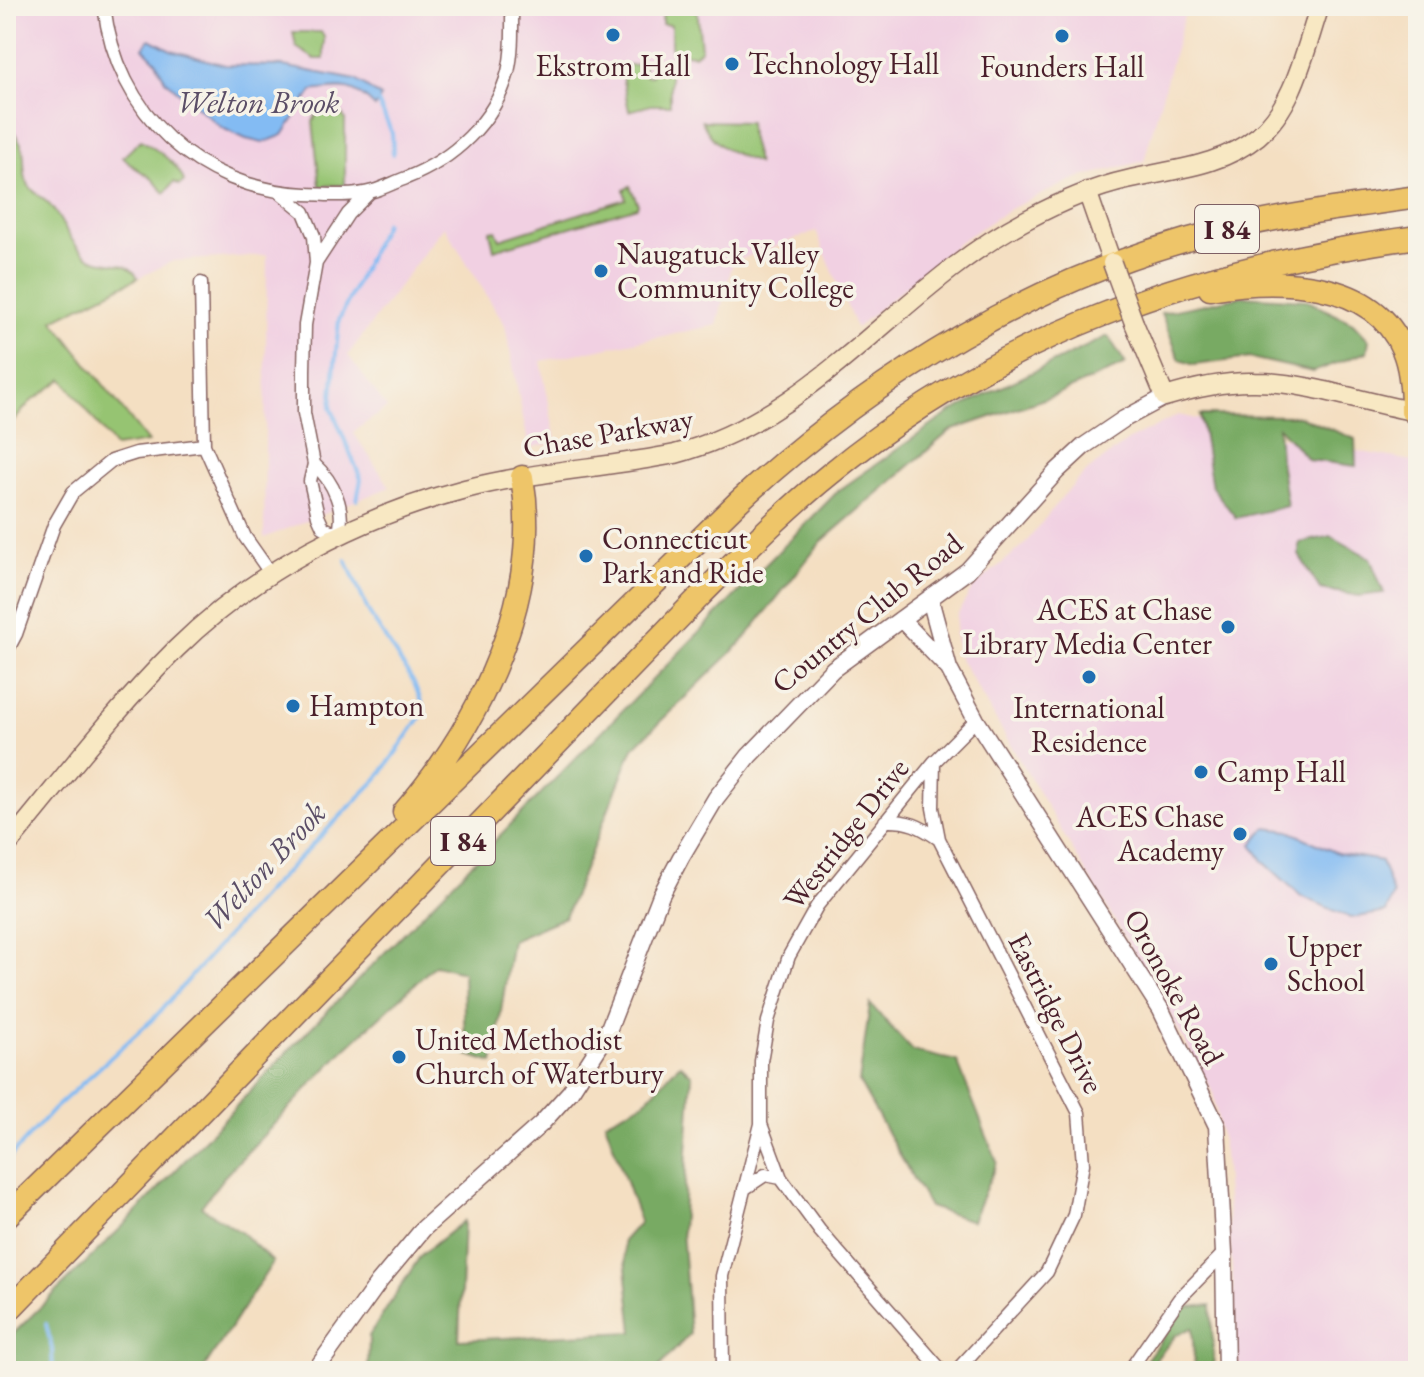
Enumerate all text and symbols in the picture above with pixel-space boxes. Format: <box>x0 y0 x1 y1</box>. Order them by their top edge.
marker: Ekstrom Hall <box>604 26 622 44</box>
marker: Founders Hall <box>1053 27 1071 45</box>
place label: Technology Hall <box>748 44 939 83</box>
place label: Ekstrom Hall <box>536 46 690 85</box>
place label: Founders Hall <box>980 47 1144 86</box>
marker: Technology Hall <box>723 55 741 73</box>
water label: Welton Brook <box>176 81 340 123</box>
road number: I 84 <box>1195 205 1259 253</box>
place label: Naugatuck Valley Community College <box>617 234 854 307</box>
marker: Naugatuck Valley Community College <box>592 262 610 280</box>
street label: Chase Parkway <box>520 398 697 467</box>
place label: Connecticut Park and Ride <box>602 519 764 592</box>
street label: Country Club Road <box>763 523 971 702</box>
marker: Connecticut Park and Ride <box>577 547 595 565</box>
place label: ACES at Chase Library Media Center <box>962 590 1212 663</box>
marker: ACES at Chase Library Media Center <box>1219 618 1237 636</box>
marker: International Residence <box>1080 668 1098 686</box>
place label: Hampton <box>309 686 424 725</box>
place label: International Residence <box>1013 688 1165 761</box>
marker: Hampton <box>284 697 302 715</box>
street label: Westridge Drive <box>774 750 917 918</box>
place label: Camp Hall <box>1217 752 1346 791</box>
marker: Camp Hall <box>1192 763 1210 781</box>
water label: Welton Brook <box>193 792 335 940</box>
place label: ACES Chase Academy <box>1075 797 1225 870</box>
road number: I 84 <box>431 817 495 865</box>
marker: ACES Chase Academy <box>1231 825 1249 843</box>
street label: Oronoke Road <box>1116 902 1234 1072</box>
street label: Eastridge Drive <box>999 926 1113 1099</box>
place label: Upper School <box>1287 927 1365 1000</box>
marker: Upper School <box>1262 955 1280 973</box>
place label: United Methodist Church of Waterbury <box>415 1020 664 1093</box>
marker: United Methodist Church of Waterbury <box>390 1048 408 1066</box>

